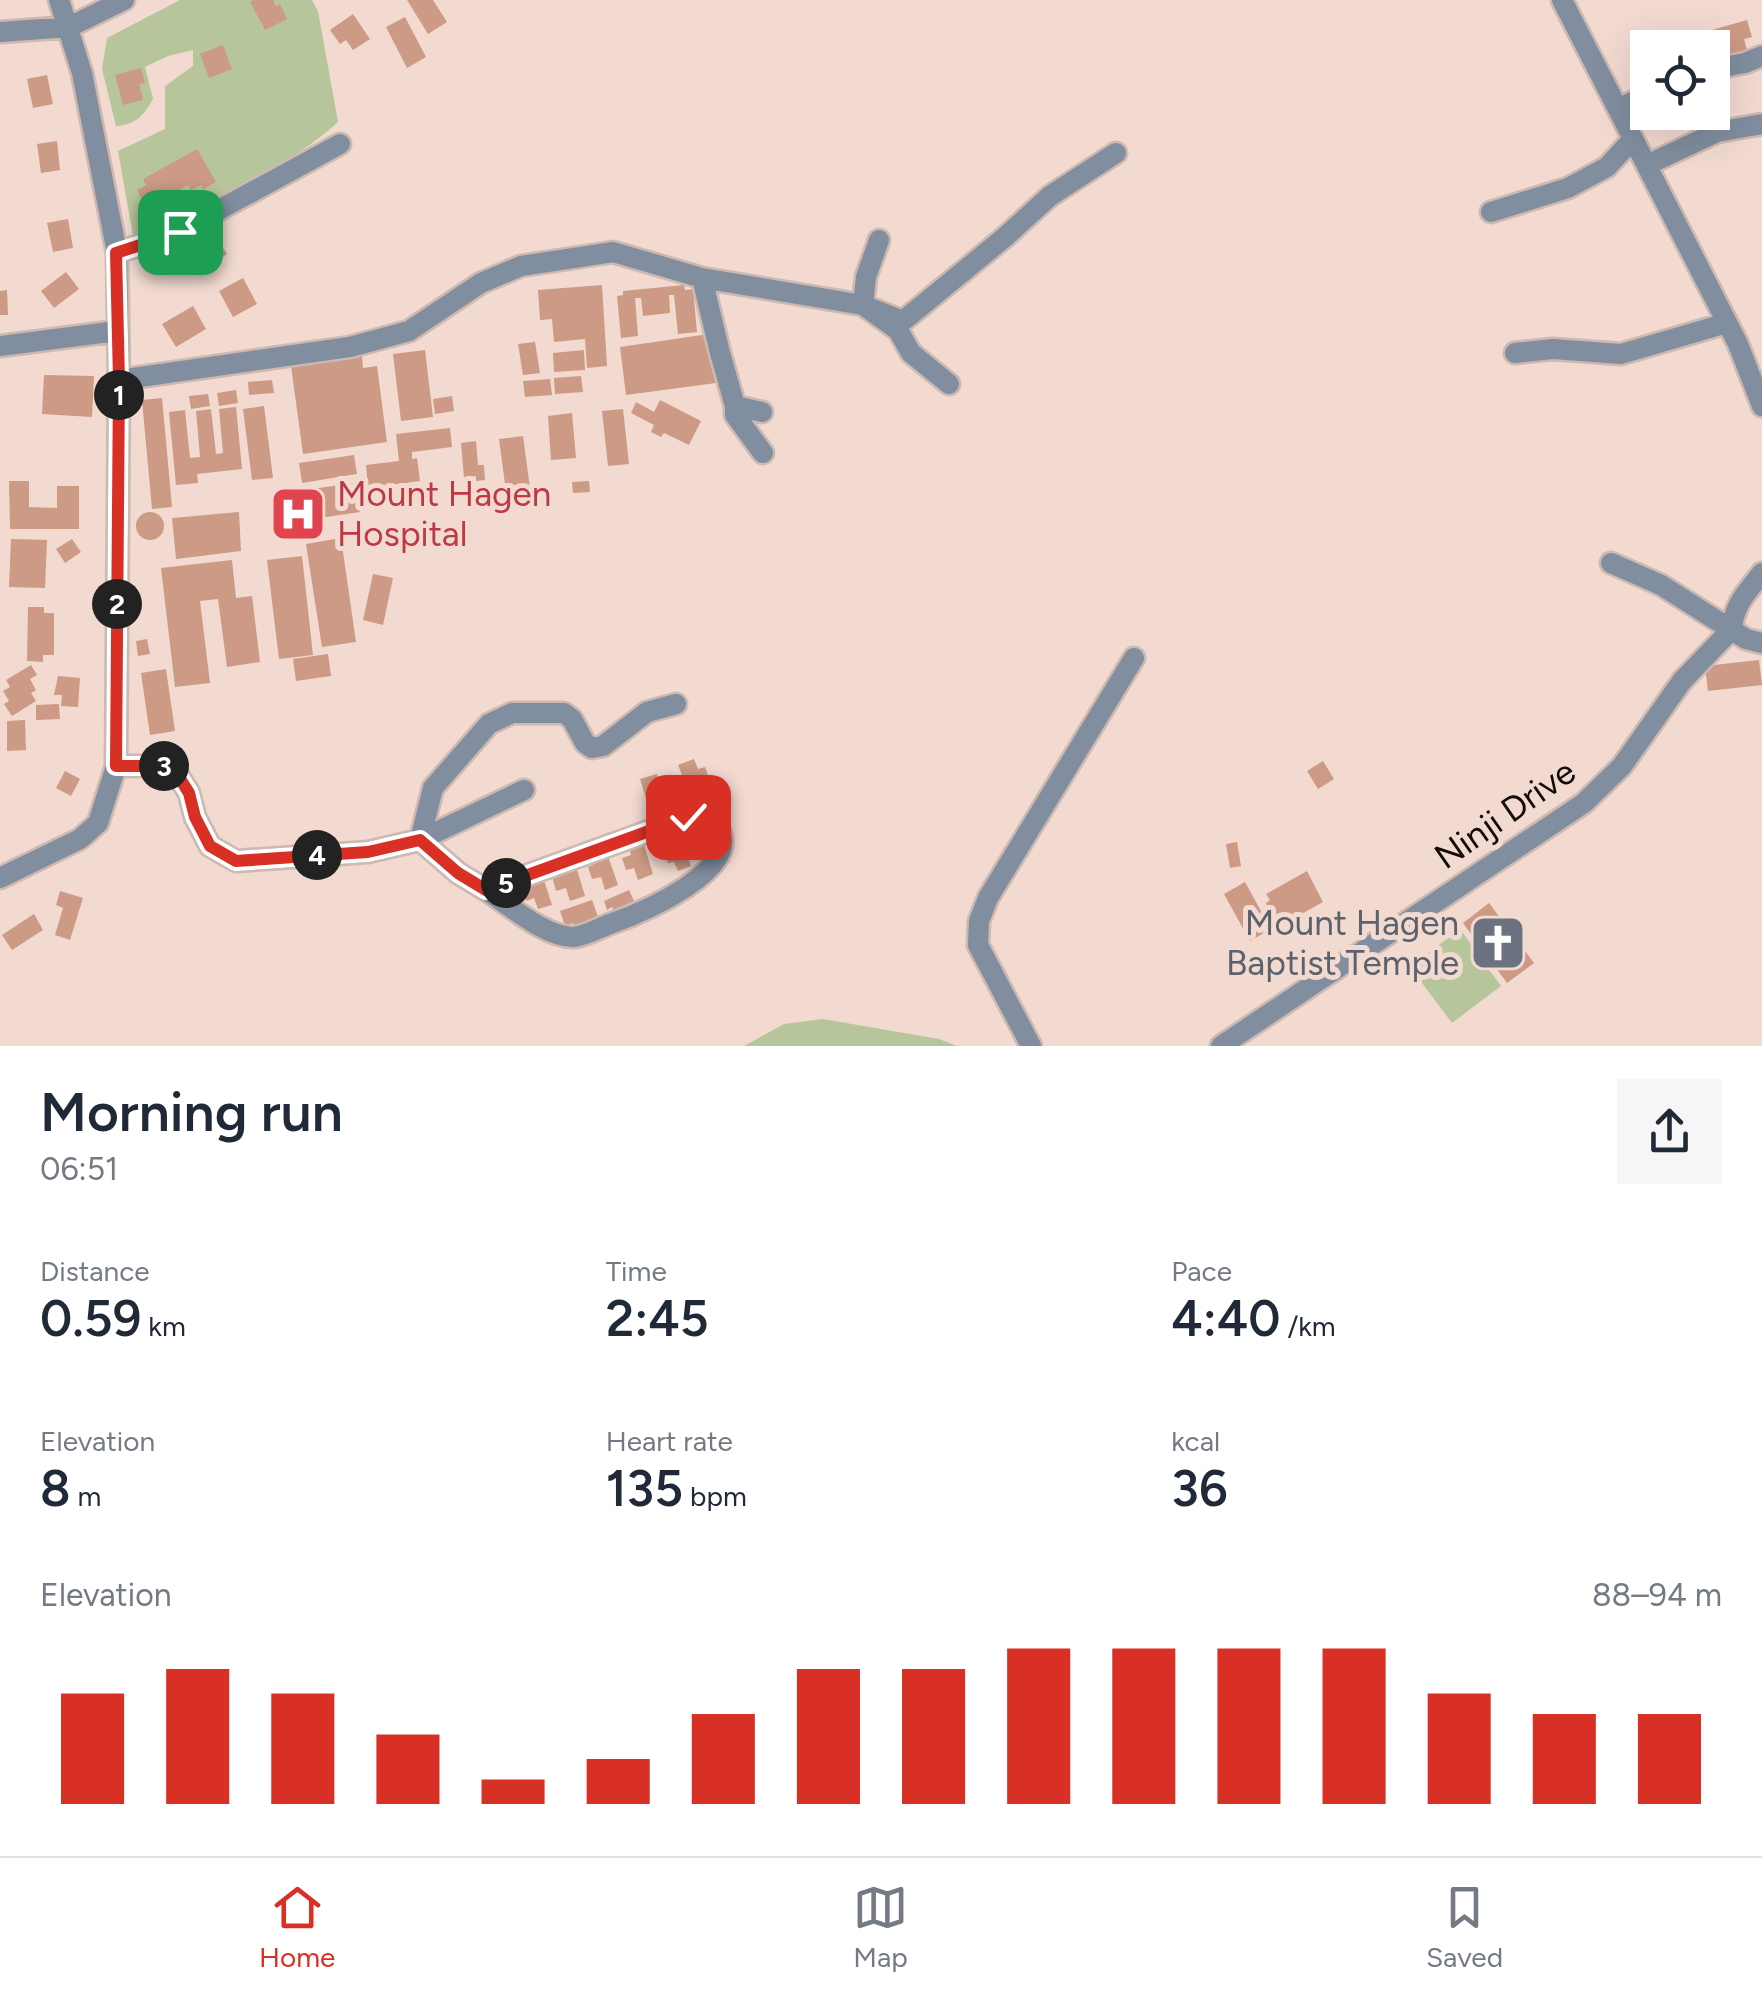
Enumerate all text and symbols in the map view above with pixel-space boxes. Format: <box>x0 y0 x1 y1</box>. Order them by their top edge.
map controls <box>1630 30 1730 130</box>
button: locate <box>1630 30 1730 130</box>
pin <box>138 190 223 275</box>
icon: arrive <box>153 205 208 260</box>
pin: 1 <box>94 370 144 420</box>
text: 1 <box>113 378 125 412</box>
place label: Mount Hagen Hospital <box>337 473 551 555</box>
hospital icon: Mount Hagen Hospital <box>268 484 328 544</box>
pin: 2 <box>92 579 142 629</box>
text: 2 <box>109 587 125 621</box>
pin: 3 <box>139 741 189 791</box>
text: 3 <box>156 749 172 783</box>
street label: Ninji Drive <box>1427 750 1583 878</box>
pin <box>646 775 731 860</box>
icon: check <box>661 790 716 845</box>
pin: 4 <box>292 830 342 880</box>
text: 4 <box>308 838 326 872</box>
pin: 5 <box>481 858 531 908</box>
text: 5 <box>498 866 514 900</box>
place label: Mount Hagen Baptist Temple <box>1226 902 1459 984</box>
church icon: Mount Hagen Baptist Temple <box>1468 913 1528 973</box>
text: Morning run <box>40 1079 343 1145</box>
button: share <box>1617 1079 1722 1184</box>
text: 06:51 <box>40 1150 118 1188</box>
text: Distance <box>40 1254 150 1288</box>
text: Time <box>606 1254 667 1288</box>
text: Pace <box>1171 1254 1232 1288</box>
text: 0.59 <box>40 1288 141 1349</box>
text: 2:45 <box>606 1288 709 1349</box>
text: 4:40 <box>1171 1288 1280 1349</box>
text: km <box>141 1309 186 1343</box>
text: /km <box>1280 1309 1336 1343</box>
text: Elevation <box>40 1424 155 1458</box>
text: Heart rate <box>606 1424 733 1458</box>
text: kcal <box>1171 1424 1220 1458</box>
text: 8 <box>40 1458 71 1519</box>
text: 135 <box>606 1458 683 1519</box>
text: 36 <box>1171 1458 1228 1519</box>
text: m <box>71 1479 101 1513</box>
text: bpm <box>683 1479 747 1513</box>
text: Elevation <box>40 1576 172 1614</box>
text: 88–94 m <box>1592 1576 1722 1614</box>
tab: Home <box>259 1880 335 1974</box>
tab: Map <box>853 1880 908 1974</box>
tab: Saved <box>1426 1880 1503 1974</box>

